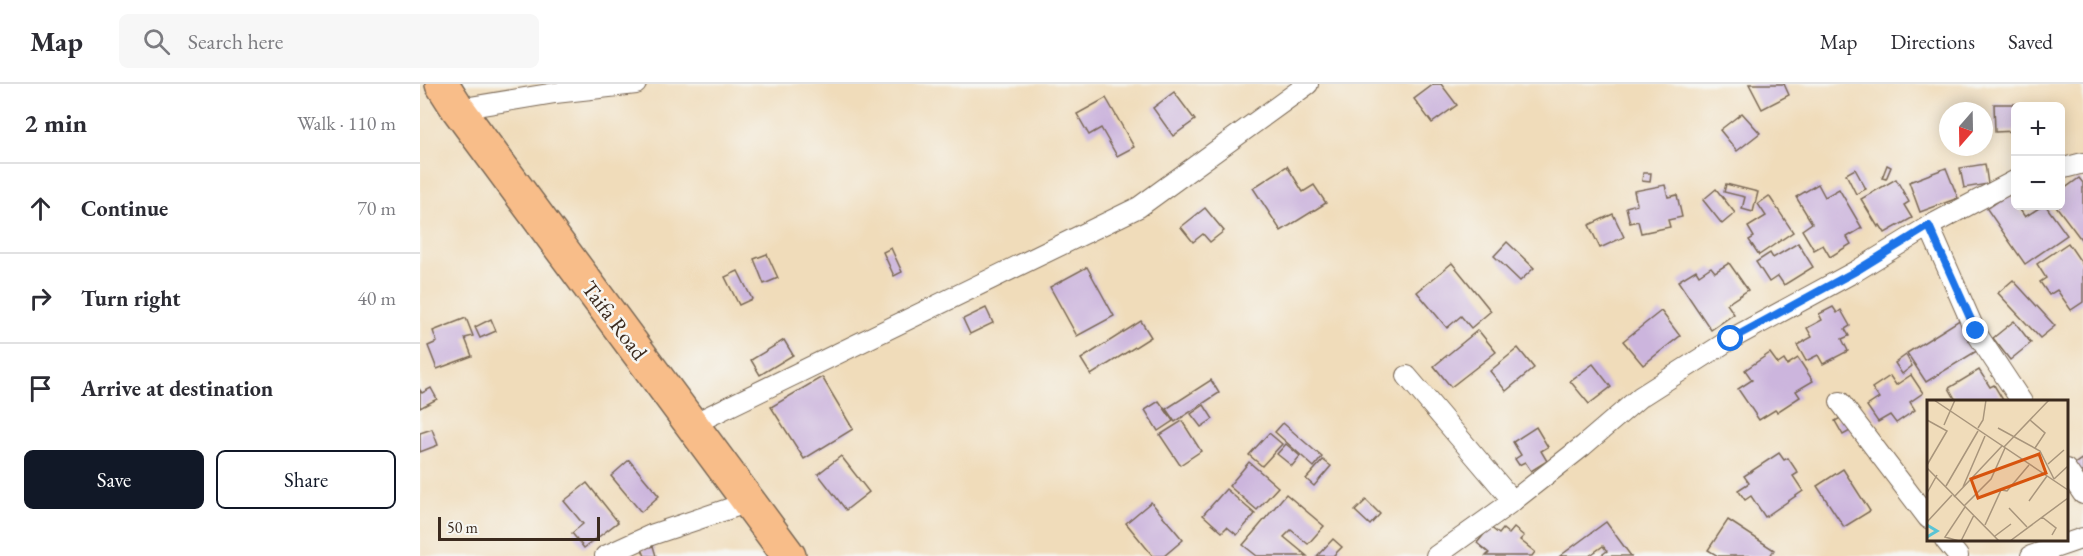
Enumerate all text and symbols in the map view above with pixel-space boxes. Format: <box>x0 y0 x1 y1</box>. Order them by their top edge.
search box <box>119 14 539 68</box>
text: Map <box>30 23 83 59</box>
icon: search <box>140 25 173 58</box>
text: Search here <box>188 27 283 56</box>
text: Map <box>1820 28 1857 55</box>
text: Directions <box>1890 28 1975 55</box>
text: Saved <box>2008 28 2053 55</box>
north arrow <box>1939 102 1993 156</box>
map controls <box>2011 102 2065 210</box>
button: + <box>2011 102 2065 156</box>
text: 2 min <box>24 106 87 140</box>
text: Walk · 110 m <box>297 110 396 136</box>
button: − <box>2011 156 2065 210</box>
icon: ahead <box>24 192 57 225</box>
text: Continue <box>81 194 168 223</box>
text: 70 m <box>357 195 396 221</box>
street label: Taifa Road <box>575 275 654 367</box>
icon: right <box>24 282 57 315</box>
text: Turn right <box>81 284 180 313</box>
text: 40 m <box>357 285 396 311</box>
route end <box>1962 317 1988 343</box>
route start <box>1717 325 1743 351</box>
icon: arrive <box>24 372 57 405</box>
text: Arrive at destination <box>81 374 273 403</box>
inset map <box>1927 400 2068 541</box>
button: Save <box>24 450 204 509</box>
button: Share <box>216 450 396 509</box>
scale bar <box>438 514 600 542</box>
text: 50 m <box>447 517 478 538</box>

